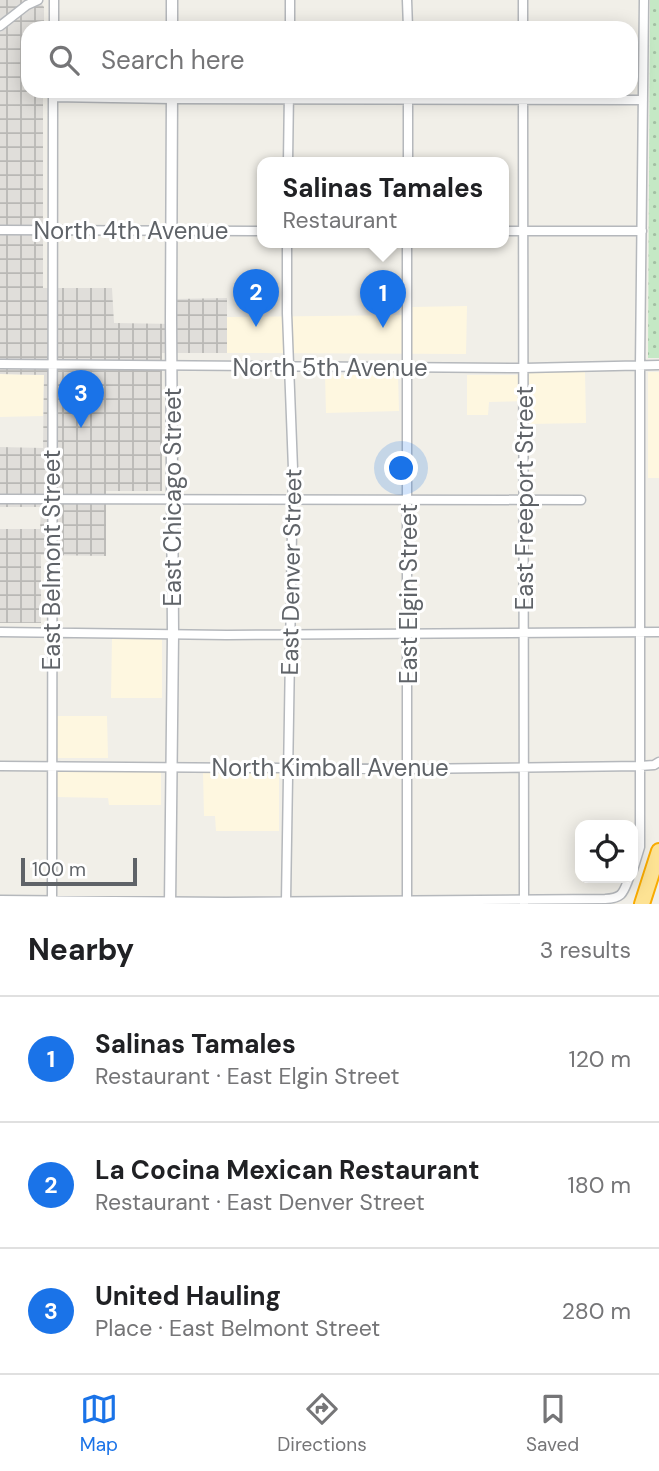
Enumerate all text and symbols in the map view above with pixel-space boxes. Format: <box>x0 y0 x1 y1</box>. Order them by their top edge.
search box <box>21 21 638 98</box>
icon: search <box>45 41 83 79</box>
text: Search here <box>101 43 244 77</box>
popup <box>257 157 509 248</box>
text: Salinas Tamales <box>283 171 483 205</box>
text: Restaurant <box>283 205 398 235</box>
street label: North 4th Avenue <box>34 215 229 246</box>
pin: 2 <box>233 269 279 327</box>
pin: 1 <box>360 270 406 328</box>
street label: North 5th Avenue <box>232 352 428 383</box>
pin: 3 <box>58 370 104 428</box>
street label: East Freeport Street <box>509 386 540 610</box>
street label: East Chicago Street <box>157 387 188 607</box>
street label: East Belmont Street <box>36 450 67 670</box>
your location <box>384 451 418 485</box>
street label: East Denver Street <box>274 468 308 676</box>
street label: East Elgin Street <box>393 504 424 684</box>
street label: North Kimball Avenue <box>211 752 449 783</box>
map controls <box>575 820 638 883</box>
button: locate <box>575 820 638 883</box>
scale bar <box>21 855 136 887</box>
text: 100 m <box>32 857 86 882</box>
text: Nearby <box>28 930 134 969</box>
text: 3 results <box>540 935 631 965</box>
text: Salinas Tamales <box>95 1027 296 1061</box>
text: 1 <box>47 1044 55 1074</box>
text: 120 m <box>568 1044 631 1074</box>
text: Restaurant · East Elgin Street <box>95 1061 399 1091</box>
text: La Cocina Mexican Restaurant <box>95 1153 480 1187</box>
text: 2 <box>44 1170 58 1200</box>
text: 180 m <box>567 1170 631 1200</box>
text: Restaurant · East Denver Street <box>95 1187 425 1217</box>
text: United Hauling <box>95 1279 281 1313</box>
text: 3 <box>44 1296 58 1326</box>
text: 280 m <box>562 1296 631 1326</box>
text: Place · East Belmont Street <box>95 1313 380 1343</box>
tab: Map <box>80 1390 118 1457</box>
tab: Directions <box>277 1390 367 1457</box>
tab: Saved <box>526 1390 579 1457</box>

